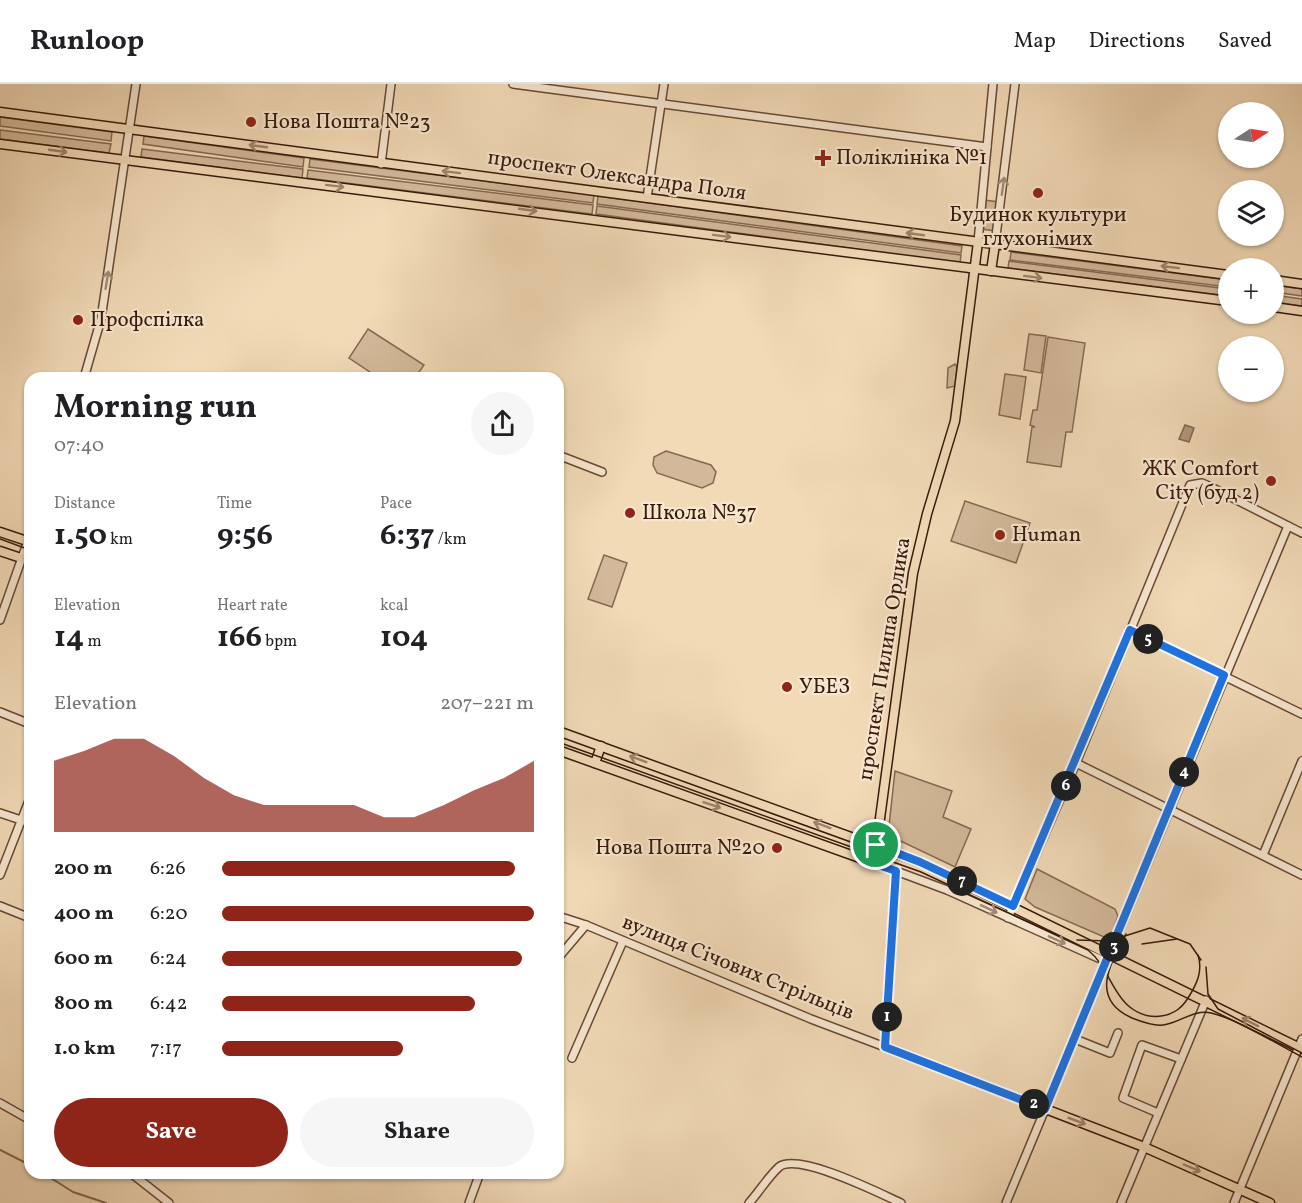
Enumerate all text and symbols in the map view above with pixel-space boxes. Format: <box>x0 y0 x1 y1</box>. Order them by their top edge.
text: Runloop <box>30 22 144 61</box>
text: Map <box>1014 27 1056 56</box>
text: Directions <box>1089 27 1185 56</box>
text: Saved <box>1218 27 1272 56</box>
north arrow <box>1218 102 1284 168</box>
map controls <box>1218 102 1284 402</box>
place label: Нова Пошта №23 <box>263 108 431 137</box>
marker: Нова Пошта №23 <box>244 115 258 129</box>
one-way arrow <box>248 140 268 151</box>
street label: проспект Олександра Поля <box>486 143 748 209</box>
place label: Поліклініка №1 <box>836 144 987 173</box>
one-way arrow <box>48 146 67 157</box>
marker: Поліклініка №1 <box>814 149 832 167</box>
one-way arrow <box>441 167 461 178</box>
one-way arrow <box>998 177 1009 197</box>
button: layers <box>1218 180 1284 246</box>
one-way arrow <box>324 181 344 192</box>
marker: Будинок культури глухонімих <box>1031 186 1045 200</box>
place label: Будинок культури глухонімих <box>949 201 1127 254</box>
one-way arrow <box>518 205 538 216</box>
one-way arrow <box>905 228 925 239</box>
one-way arrow <box>711 230 731 241</box>
button: + <box>1218 258 1284 324</box>
one-way arrow <box>1161 262 1181 273</box>
one-way arrow <box>102 271 113 291</box>
one-way arrow <box>1022 271 1042 282</box>
place label: Профспілка <box>90 306 205 335</box>
marker: Профспілка <box>71 313 85 327</box>
button: − <box>1218 336 1284 402</box>
text: Morning run <box>54 386 257 432</box>
button: share <box>471 392 534 455</box>
text: 07:40 <box>54 432 104 460</box>
place label: ЖК Comfort City (буд 2) <box>1142 455 1259 508</box>
marker: ЖК Comfort City (буд 2) <box>1264 474 1278 488</box>
text: Distance <box>54 493 115 515</box>
text: Time <box>217 493 252 515</box>
text: Pace <box>380 493 412 515</box>
place label: Школа №37 <box>642 499 757 528</box>
marker: Школа №37 <box>623 506 637 520</box>
text: 1.50 <box>54 515 107 557</box>
text: 9:56 <box>217 515 273 557</box>
text: 6:37 <box>380 515 435 557</box>
place label: Human <box>1012 521 1081 550</box>
marker: Human <box>993 528 1007 542</box>
text: km <box>107 529 133 551</box>
text: /km <box>435 529 467 551</box>
street label: проспект Пилипа Орлика <box>851 535 919 783</box>
text: Elevation <box>54 595 121 617</box>
text: Heart rate <box>217 595 288 617</box>
text: kcal <box>380 595 408 617</box>
text: 14 <box>54 617 84 659</box>
text: 166 <box>217 617 262 659</box>
text: 104 <box>380 617 428 659</box>
pin: 5 <box>1133 624 1163 654</box>
text: 5 <box>1144 628 1152 650</box>
text: m <box>84 631 102 653</box>
text: bpm <box>262 631 297 653</box>
place label: УБЕЗ <box>799 673 850 702</box>
marker: УБЕЗ <box>780 680 794 694</box>
text: Elevation <box>54 690 137 718</box>
text: 207–221 m <box>440 690 534 718</box>
one-way arrow <box>629 753 648 764</box>
pin: 4 <box>1169 757 1199 787</box>
text: 4 <box>1179 761 1189 783</box>
pin: 6 <box>1051 771 1081 801</box>
text: 6 <box>1062 775 1070 797</box>
one-way arrow <box>702 800 721 811</box>
one-way arrow <box>813 818 831 829</box>
pin <box>850 819 901 870</box>
icon: arrive <box>859 828 892 861</box>
place label: Нова Пошта №20 <box>595 834 765 863</box>
marker: Нова Пошта №20 <box>770 841 784 855</box>
text: 200 m <box>54 855 112 883</box>
text: 6:26 <box>150 855 186 883</box>
pin: 7 <box>947 866 977 896</box>
text: 7 <box>958 870 966 892</box>
text: 400 m <box>54 900 114 928</box>
text: 6:20 <box>150 900 187 928</box>
one-way arrow <box>979 903 997 915</box>
street label: вулиця Січових Стрільців <box>618 908 858 1028</box>
pin: 3 <box>1099 932 1129 962</box>
one-way arrow <box>1048 935 1066 946</box>
text: 3 <box>1110 936 1118 958</box>
text: 600 m <box>54 945 113 973</box>
text: 6:24 <box>150 945 187 973</box>
text: 800 m <box>54 990 113 1018</box>
text: 6:42 <box>150 990 188 1018</box>
pin: 1 <box>872 1002 902 1032</box>
text: 1 <box>884 1006 890 1028</box>
one-way arrow <box>1241 1016 1259 1028</box>
text: 1.0 km <box>54 1035 116 1063</box>
text: 7:17 <box>150 1035 182 1063</box>
pin: 2 <box>1019 1089 1049 1119</box>
text: 2 <box>1030 1093 1038 1115</box>
button: Save <box>54 1098 288 1167</box>
button: Share <box>300 1098 534 1167</box>
one-way arrow <box>1067 1116 1086 1127</box>
one-way arrow <box>1183 1163 1201 1174</box>

